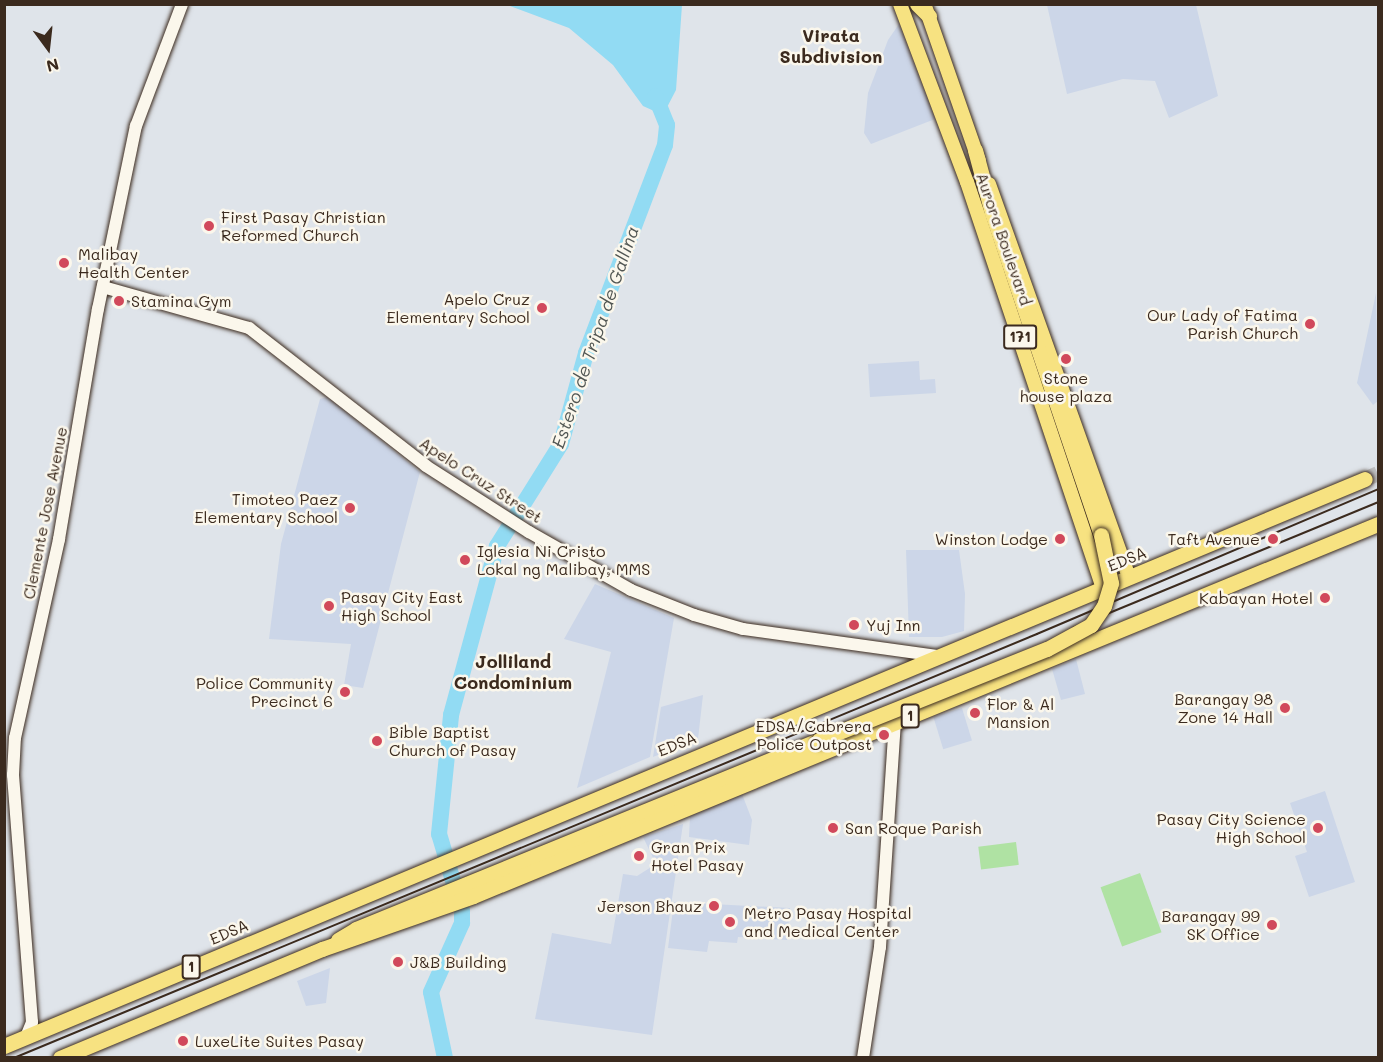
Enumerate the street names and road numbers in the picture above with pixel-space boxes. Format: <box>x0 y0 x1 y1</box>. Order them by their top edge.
street label: Aurora Boulevard <box>972 170 1036 308</box>
road number: 171 <box>1002 325 1038 349</box>
street label: Clemente Jose Avenue <box>19 425 71 601</box>
street label: Apelo Cruz Street <box>416 433 546 527</box>
street label: EDSA <box>1105 543 1149 575</box>
road number: 1 <box>900 704 920 728</box>
street label: EDSA <box>655 728 699 760</box>
street label: EDSA <box>207 915 251 949</box>
road number: 1 <box>180 955 201 979</box>

